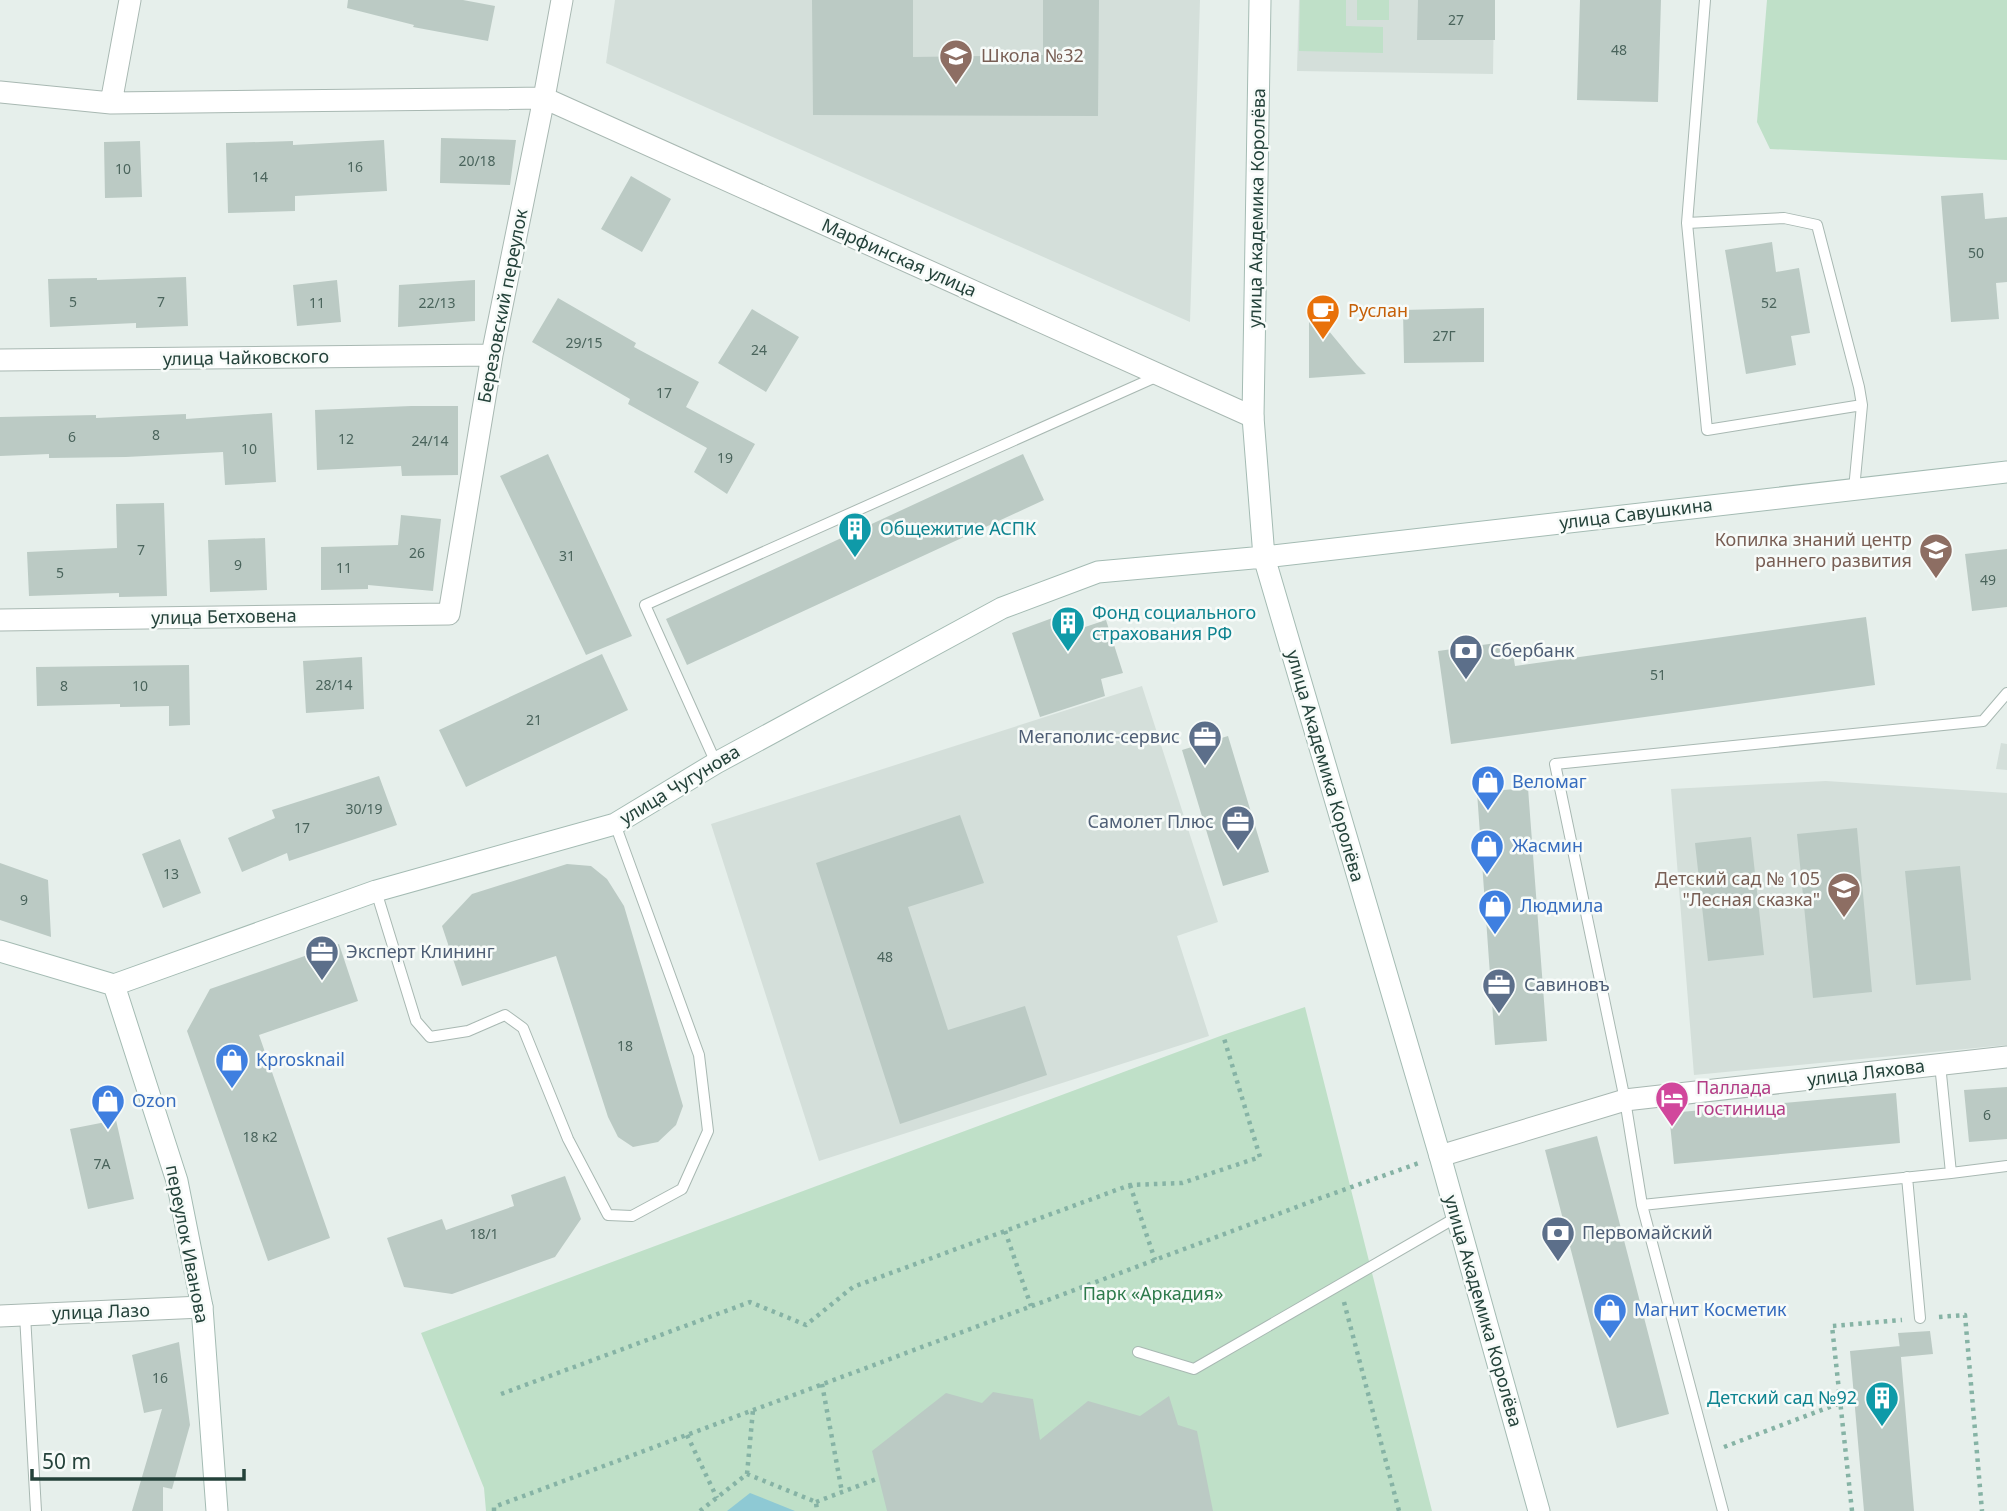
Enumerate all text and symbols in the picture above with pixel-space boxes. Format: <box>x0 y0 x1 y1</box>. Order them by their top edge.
house number: 27 <box>1448 10 1464 29</box>
school or university icon: Школа №32 <box>937 37 975 86</box>
house number: 48 <box>1611 40 1627 59</box>
place label: Школа №32 <box>981 43 1084 67</box>
street label: улица Академика Королёва <box>1242 88 1270 328</box>
house number: 20/18 <box>458 151 496 170</box>
house number: 16 <box>347 157 363 176</box>
house number: 10 <box>115 159 131 178</box>
house number: 14 <box>252 167 268 186</box>
street label: Березовский переулок <box>471 206 533 405</box>
street label: Марфинская улица <box>818 212 981 302</box>
house number: 50 <box>1968 243 1984 262</box>
house number: 5 <box>69 292 77 311</box>
house number: 7 <box>157 292 165 311</box>
cafe icon: Руслан <box>1304 292 1342 341</box>
house number: 11 <box>309 293 325 312</box>
house number: 22/13 <box>418 293 456 312</box>
house number: 52 <box>1761 293 1777 312</box>
place label: Руслан <box>1348 298 1408 322</box>
house number: 27Г <box>1432 326 1456 345</box>
house number: 29/15 <box>565 333 603 352</box>
house number: 24 <box>751 340 767 359</box>
street label: улица Чайковского <box>163 344 329 370</box>
house number: 17 <box>656 383 672 402</box>
house number: 8 <box>152 425 160 444</box>
house number: 6 <box>68 427 76 446</box>
house number: 12 <box>338 429 354 448</box>
house number: 24/14 <box>411 431 449 450</box>
house number: 10 <box>241 439 257 458</box>
house number: 19 <box>717 448 733 467</box>
street label: улица Савушкина <box>1558 492 1714 534</box>
building icon: Общежитие АСПК <box>836 510 874 559</box>
place label: Общежитие АСПК <box>880 516 1037 540</box>
place label: Копилка знаний центр раннего развития <box>1715 527 1912 572</box>
school or university icon: Копилка знаний центр раннего развития <box>1917 531 1955 580</box>
house number: 7 <box>137 540 145 559</box>
house number: 26 <box>409 543 425 562</box>
house number: 31 <box>559 546 575 565</box>
house number: 9 <box>234 555 242 574</box>
house number: 11 <box>336 558 352 577</box>
house number: 5 <box>56 563 64 582</box>
house number: 49 <box>1980 570 1996 589</box>
place label: Фонд социального страхования РФ <box>1092 600 1256 645</box>
street label: улица Бетховена <box>151 603 297 629</box>
building icon: Фонд социального страхования РФ <box>1049 604 1087 653</box>
bank icon: Сбербанк <box>1447 632 1485 681</box>
place label: Сбербанк <box>1490 638 1575 662</box>
street label: улица Академика Королёва <box>1281 647 1371 884</box>
house number: 51 <box>1650 665 1666 684</box>
house number: 28/14 <box>315 675 353 694</box>
house number: 8 <box>60 676 68 695</box>
house number: 10 <box>132 676 148 695</box>
house number: 21 <box>526 710 542 729</box>
office icon: Мегаполис-сервис <box>1186 718 1224 767</box>
place label: Мегаполис-сервис <box>1018 724 1180 748</box>
street label: улица Чугунова <box>615 739 744 829</box>
shop icon: Веломаг <box>1469 763 1507 812</box>
place label: Веломаг <box>1512 769 1587 793</box>
house number: 30/19 <box>345 799 383 818</box>
office icon: Самолет Плюс <box>1219 803 1257 852</box>
place label: Самолет Плюс <box>1088 809 1214 833</box>
house number: 17 <box>294 818 310 837</box>
shop icon: Жасмин <box>1468 827 1506 876</box>
place label: Жасмин <box>1512 833 1583 857</box>
house number: 13 <box>163 864 179 883</box>
place label: Детский сад № 105 "Лесная сказка" <box>1655 866 1820 911</box>
school or university icon: Детский сад № 105 "Лесная сказка" <box>1825 870 1863 919</box>
shop icon: Людмила <box>1476 887 1514 936</box>
house number: 9 <box>20 890 28 909</box>
place label: Людмила <box>1520 893 1603 917</box>
office icon: Эксперт Клининг <box>303 933 341 982</box>
place label: Эксперт Клининг <box>346 939 495 963</box>
house number: 48 <box>877 947 893 966</box>
office icon: Савиновъ <box>1480 966 1518 1015</box>
place label: Савиновъ <box>1524 972 1610 996</box>
house number: 18 <box>617 1036 633 1055</box>
shop icon: Kprosknail <box>213 1041 251 1090</box>
place label: Kprosknail <box>256 1047 345 1071</box>
street label: улица Ляхова <box>1806 1053 1926 1091</box>
place label: Паллада гостиница <box>1696 1075 1786 1120</box>
hotel icon: Паллада гостиница <box>1653 1079 1691 1128</box>
shop icon: Ozon <box>89 1082 127 1131</box>
place label: Ozon <box>132 1088 177 1112</box>
house number: 6 <box>1983 1105 1991 1124</box>
house number: 18 к2 <box>242 1127 278 1146</box>
house number: 7А <box>94 1154 111 1173</box>
street label: переулок Иванова <box>161 1163 215 1325</box>
street label: улица Академика Королёва <box>1439 1192 1529 1429</box>
bank icon: Первомайский <box>1539 1214 1577 1263</box>
place label: Первомайский <box>1582 1220 1713 1244</box>
house number: 18/1 <box>469 1224 499 1243</box>
park label: Парк «Аркадия» <box>1083 1281 1223 1305</box>
shop icon: Магнит Косметик <box>1591 1291 1629 1340</box>
street label: улица Лазо <box>52 1297 150 1325</box>
place label: Магнит Косметик <box>1634 1297 1787 1321</box>
house number: 16 <box>152 1368 168 1387</box>
building icon: Детский сад №92 <box>1863 1379 1901 1428</box>
place label: Детский сад №92 <box>1707 1385 1857 1409</box>
scale bar <box>32 1438 243 1482</box>
text: 50 m <box>42 1447 91 1475</box>

